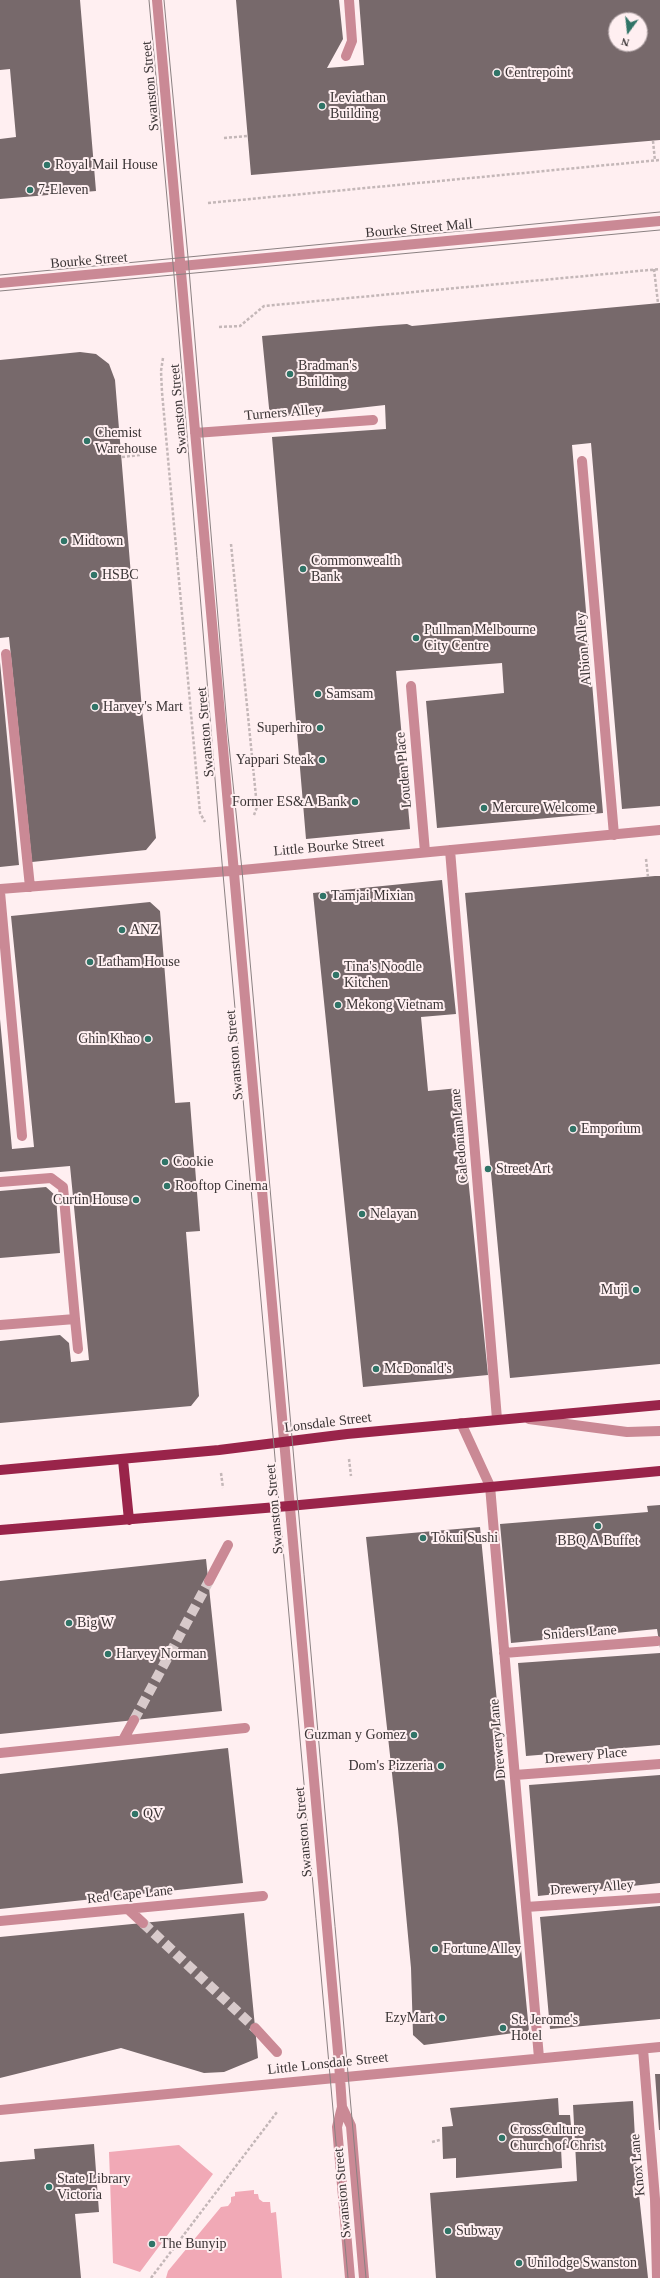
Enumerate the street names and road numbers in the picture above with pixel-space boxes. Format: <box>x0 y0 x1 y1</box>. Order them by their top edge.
street label: Swanston Street <box>138 32 164 140</box>
street label: Bourke Street Mall <box>359 215 479 243</box>
street label: Bourke Street <box>44 249 134 273</box>
street label: Swanston Street <box>166 355 192 463</box>
street label: Turners Alley <box>240 401 326 425</box>
street label: Albion Alley <box>572 610 596 688</box>
street label: Swanston Street <box>193 678 219 786</box>
street label: Louden Place <box>392 726 416 814</box>
street label: Little Bourke Street <box>266 833 392 861</box>
street label: Swanston Street <box>222 1001 248 1109</box>
street label: Caledonian Lane <box>447 1081 473 1191</box>
street label: Lonsdale Street <box>277 1408 379 1438</box>
street label: Swanston Street <box>262 1455 288 1563</box>
street label: Sniders Lane <box>538 1622 622 1644</box>
street label: Drewery Lane <box>486 1694 510 1784</box>
street label: Drewery Place <box>539 1744 633 1768</box>
street label: Swanston Street <box>291 1778 317 1886</box>
street label: Drewery Alley <box>547 1877 637 1899</box>
street label: Red Cape Lane <box>81 1882 179 1908</box>
street label: Little Lonsdale Street <box>259 2048 397 2080</box>
street label: Knox Lane <box>627 2131 649 2199</box>
street label: Swanston Street <box>330 2139 356 2247</box>

